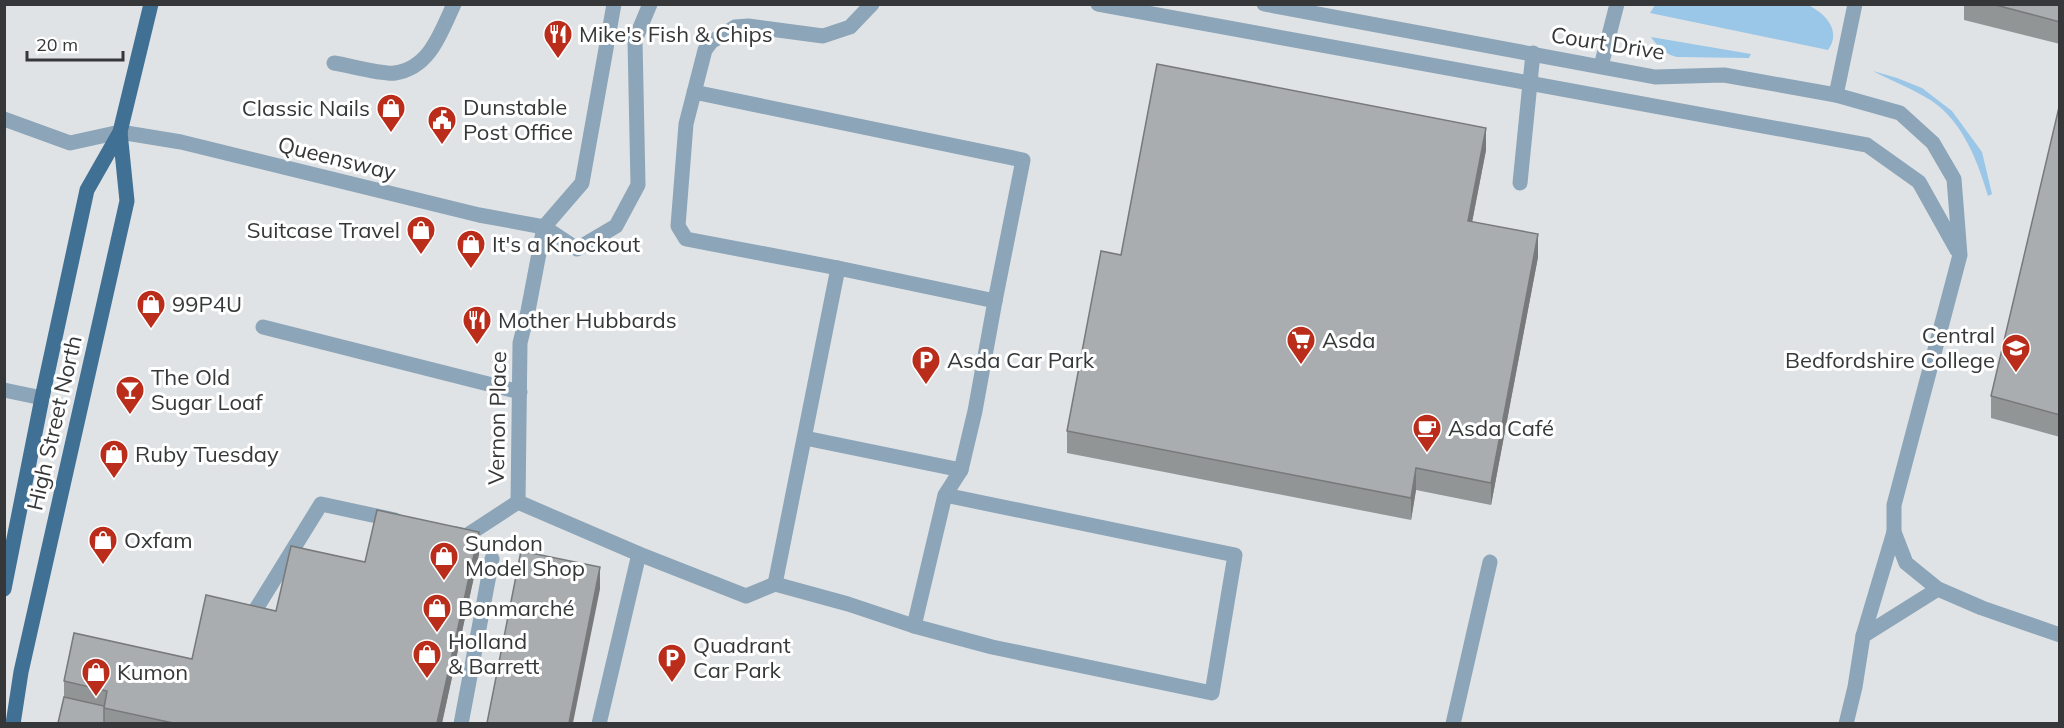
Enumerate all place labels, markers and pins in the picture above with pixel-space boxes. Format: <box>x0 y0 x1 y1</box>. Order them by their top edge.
restaurant icon: Mike's Fish & Chips <box>542 18 574 60</box>
place label: Mike's Fish & Chips <box>579 20 773 48</box>
shop icon: Classic Nails <box>375 92 407 134</box>
place label: Dunstable Post Office <box>463 93 573 146</box>
place label: Classic Nails <box>242 94 370 122</box>
public building icon: Dunstable Post Office <box>426 104 458 146</box>
shop icon: Suitcase Travel <box>405 214 437 256</box>
place label: Suitcase Travel <box>247 216 400 244</box>
shop icon: It's a Knockout <box>455 228 487 270</box>
place label: It's a Knockout <box>492 230 640 258</box>
shop icon: 99P4U <box>135 288 167 330</box>
place label: 99P4U <box>172 290 242 318</box>
restaurant icon: Mother Hubbards <box>461 304 493 346</box>
place label: Mother Hubbards <box>498 306 677 334</box>
place label: Central Bedfordshire College <box>1785 321 1995 374</box>
supermarket icon: Asda <box>1285 324 1317 366</box>
place label: Asda <box>1322 326 1375 354</box>
school or university icon: Central Bedfordshire College <box>2000 332 2032 374</box>
parking icon: Asda Car Park <box>910 344 942 386</box>
place label: Asda Car Park <box>947 346 1095 374</box>
place label: The Old Sugar Loaf <box>151 363 263 416</box>
bar icon: The Old Sugar Loaf <box>114 374 146 416</box>
cafe icon: Asda Café <box>1411 412 1443 454</box>
place label: Asda Café <box>1448 414 1554 442</box>
shop icon: Ruby Tuesday <box>98 438 130 480</box>
place label: Ruby Tuesday <box>135 440 279 468</box>
shop icon: Oxfam <box>87 524 119 566</box>
place label: Oxfam <box>124 526 193 554</box>
place label: Sundon Model Shop <box>465 529 585 582</box>
shop icon: Sundon Model Shop <box>428 540 460 582</box>
shop icon: Bonmarché <box>421 592 453 634</box>
place label: Bonmarché <box>458 594 575 622</box>
place label: Holland & Barrett <box>448 627 540 680</box>
place label: Quadrant Car Park <box>693 631 791 684</box>
shop icon: Holland & Barrett <box>411 638 443 680</box>
parking icon: Quadrant Car Park <box>656 642 688 684</box>
shop icon: Kumon <box>80 656 112 698</box>
place label: Kumon <box>117 658 188 686</box>

